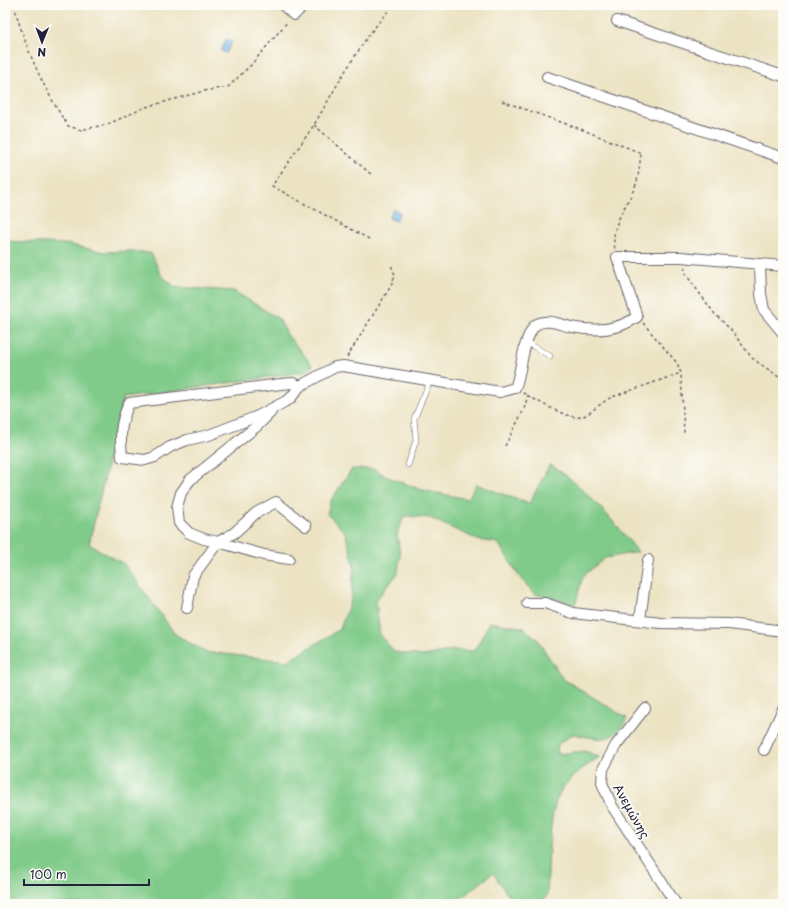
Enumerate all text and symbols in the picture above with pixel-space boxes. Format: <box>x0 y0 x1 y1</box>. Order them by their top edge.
north arrow <box>22 22 62 62</box>
text: N <box>37 44 46 61</box>
street label: Ανεμώνης <box>610 780 654 842</box>
scale bar <box>24 861 149 887</box>
text: 100 m <box>30 865 67 883</box>

